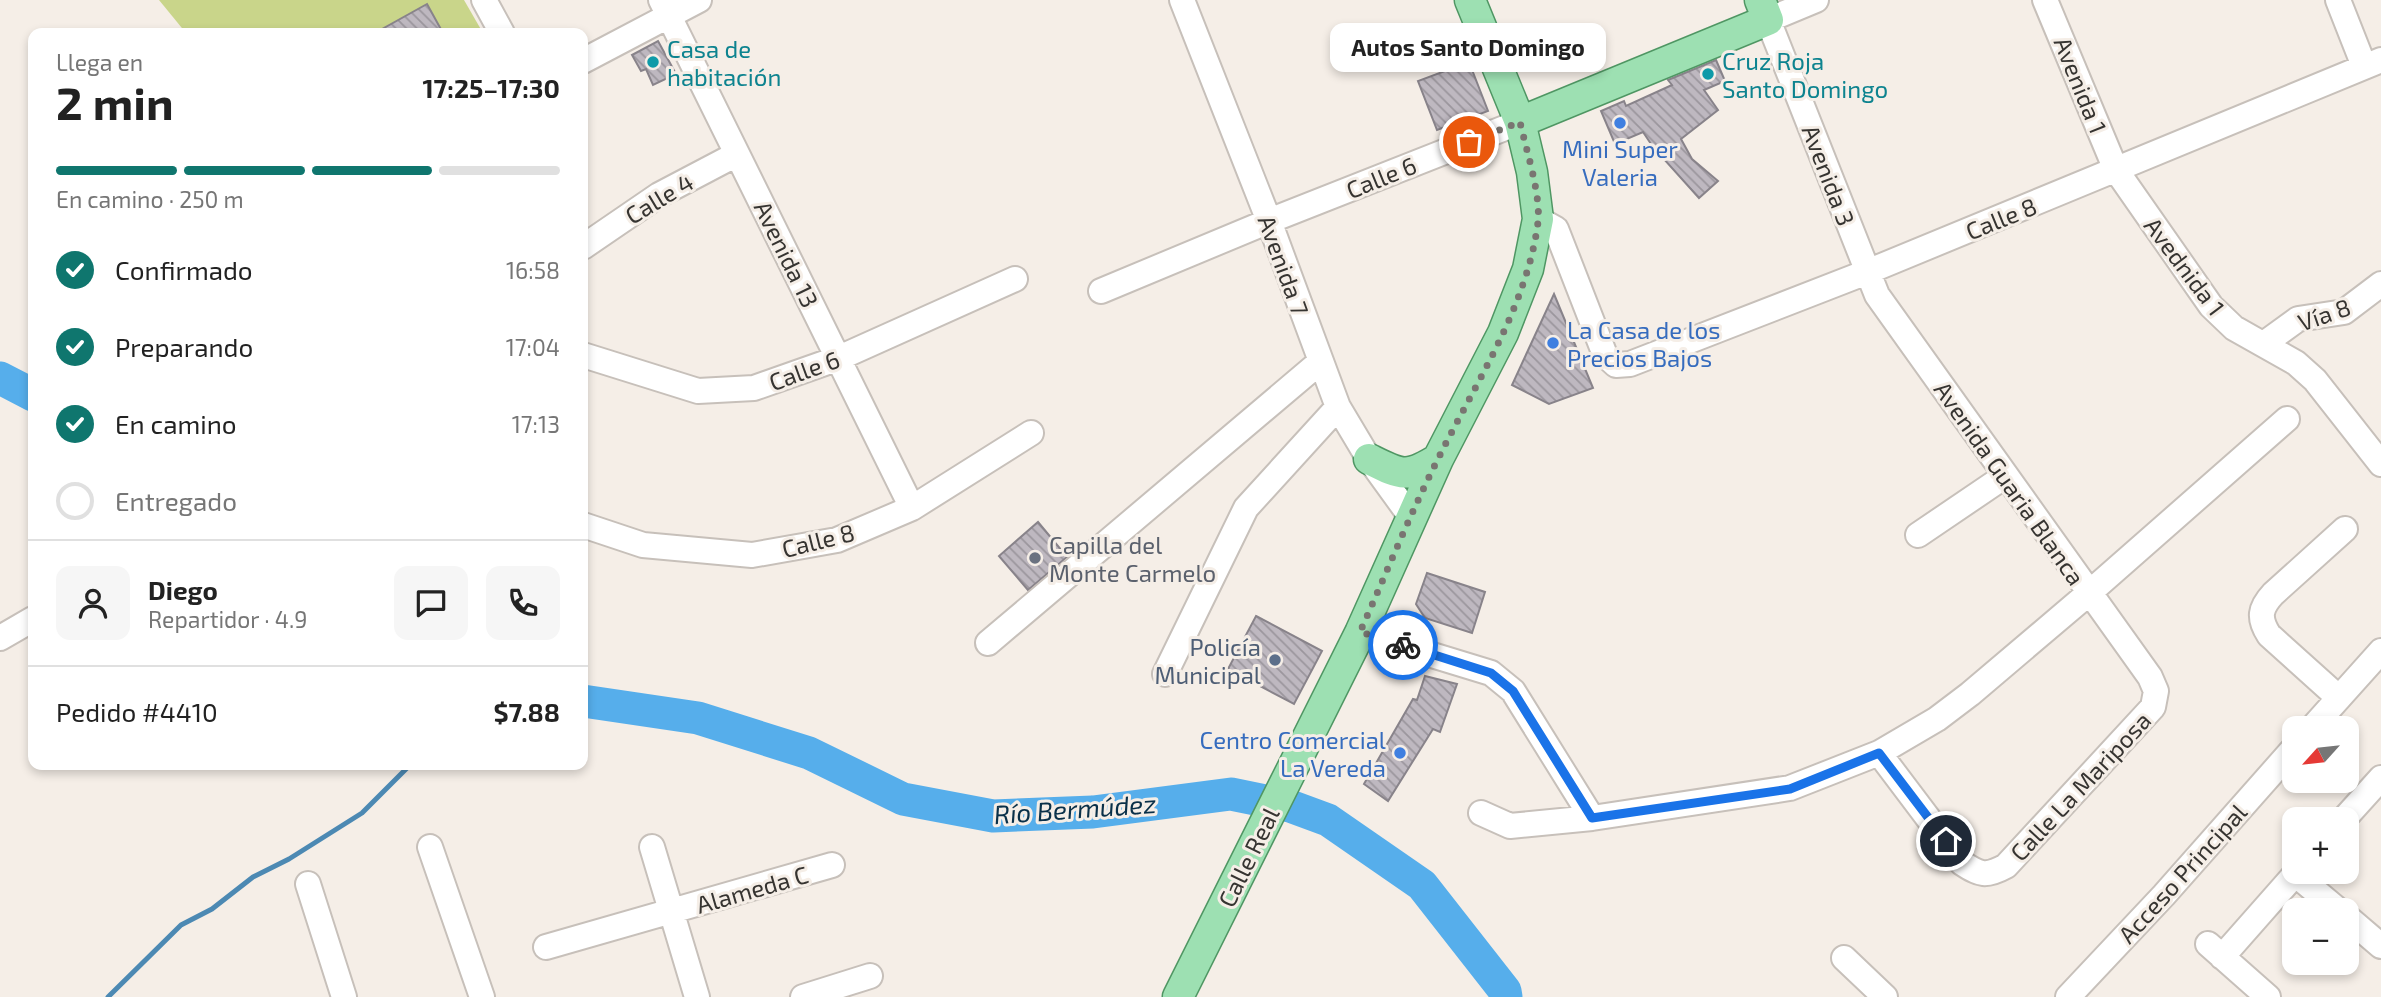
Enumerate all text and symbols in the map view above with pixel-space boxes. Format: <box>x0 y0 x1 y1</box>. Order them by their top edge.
callout: Autos Santo Domingo <box>1331 23 1607 72</box>
street label: Avenida 1 <box>2049 32 2113 138</box>
text: Autos Santo Domingo <box>1351 33 1585 61</box>
place label: Casa de habitación <box>667 34 781 91</box>
place label: Cruz Roja Santo Domingo <box>1722 46 1888 103</box>
text: Llega en <box>56 48 143 76</box>
marker: Casa de habitación <box>645 54 661 70</box>
marker: Cruz Roja Santo Domingo <box>1700 66 1716 82</box>
text: 17:25–17:30 <box>422 72 560 103</box>
text: 2 min <box>56 74 174 129</box>
pin <box>1439 112 1499 172</box>
marker: Mini Super Valeria <box>1612 115 1628 131</box>
street label: Avenida 3 <box>1797 121 1861 229</box>
icon: bag <box>1450 123 1488 161</box>
place label: Mini Super Valeria <box>1562 134 1678 191</box>
street label: Calle 6 <box>1342 150 1420 204</box>
street label: Calle 4 <box>620 166 698 230</box>
text: En camino · 250 m <box>56 185 244 213</box>
street label: Calle 8 <box>1961 191 2041 245</box>
street label: Avenida 13 <box>749 196 825 312</box>
street label: Avenida 7 <box>1253 211 1315 319</box>
street label: Avednida 1 <box>2139 211 2231 321</box>
icon: check <box>56 251 94 289</box>
text: Confirmado <box>115 254 253 285</box>
text: 16:58 <box>506 256 560 284</box>
street label: Vía 8 <box>2294 292 2354 336</box>
place label: La Casa de los Precios Bajos <box>1567 315 1720 372</box>
icon: check <box>56 328 94 366</box>
text: Preparando <box>115 331 253 362</box>
text: 17:04 <box>506 333 560 361</box>
marker: La Casa de los Precios Bajos <box>1545 335 1561 351</box>
street label: Calle 6 <box>765 344 843 396</box>
street label: Avenida Guaria Blanca <box>1929 375 2091 591</box>
icon: check <box>56 405 94 443</box>
text: En camino <box>115 408 237 439</box>
text: 17:13 <box>512 410 560 438</box>
text: Entregado <box>115 485 237 516</box>
street label: Calle 8 <box>779 517 857 563</box>
place label: Capilla del Monte Carmelo <box>1049 530 1216 587</box>
marker: Capilla del Monte Carmelo <box>1027 550 1043 566</box>
button: person <box>56 566 130 640</box>
button: chat <box>394 566 468 640</box>
button: phone <box>486 566 560 640</box>
text: Diego <box>148 574 218 605</box>
text: Repartidor · 4.9 <box>148 605 307 633</box>
courier <box>1368 610 1438 680</box>
icon: bike <box>1384 626 1422 664</box>
place label: Policía Municipal <box>1154 632 1261 689</box>
marker: Policía Municipal <box>1267 652 1283 668</box>
text: Pedido #4410 <box>56 696 218 727</box>
text: $7.88 <box>494 696 560 727</box>
street label: Calle La Mariposa <box>2004 706 2156 866</box>
north arrow <box>2282 716 2359 793</box>
map controls <box>2282 716 2359 975</box>
place label: Centro Comercial La Vereda <box>1200 725 1386 782</box>
marker: Centro Comercial La Vereda <box>1392 745 1408 761</box>
water label: Río Bermúdez <box>993 787 1157 829</box>
street label: Acceso Principal <box>2112 797 2252 949</box>
street label: Calle Real <box>1211 802 1285 912</box>
button: + <box>2282 807 2359 884</box>
pin <box>1916 811 1976 871</box>
icon: home <box>1927 822 1965 860</box>
street label: Alameda C <box>693 859 811 919</box>
button: − <box>2282 898 2359 975</box>

